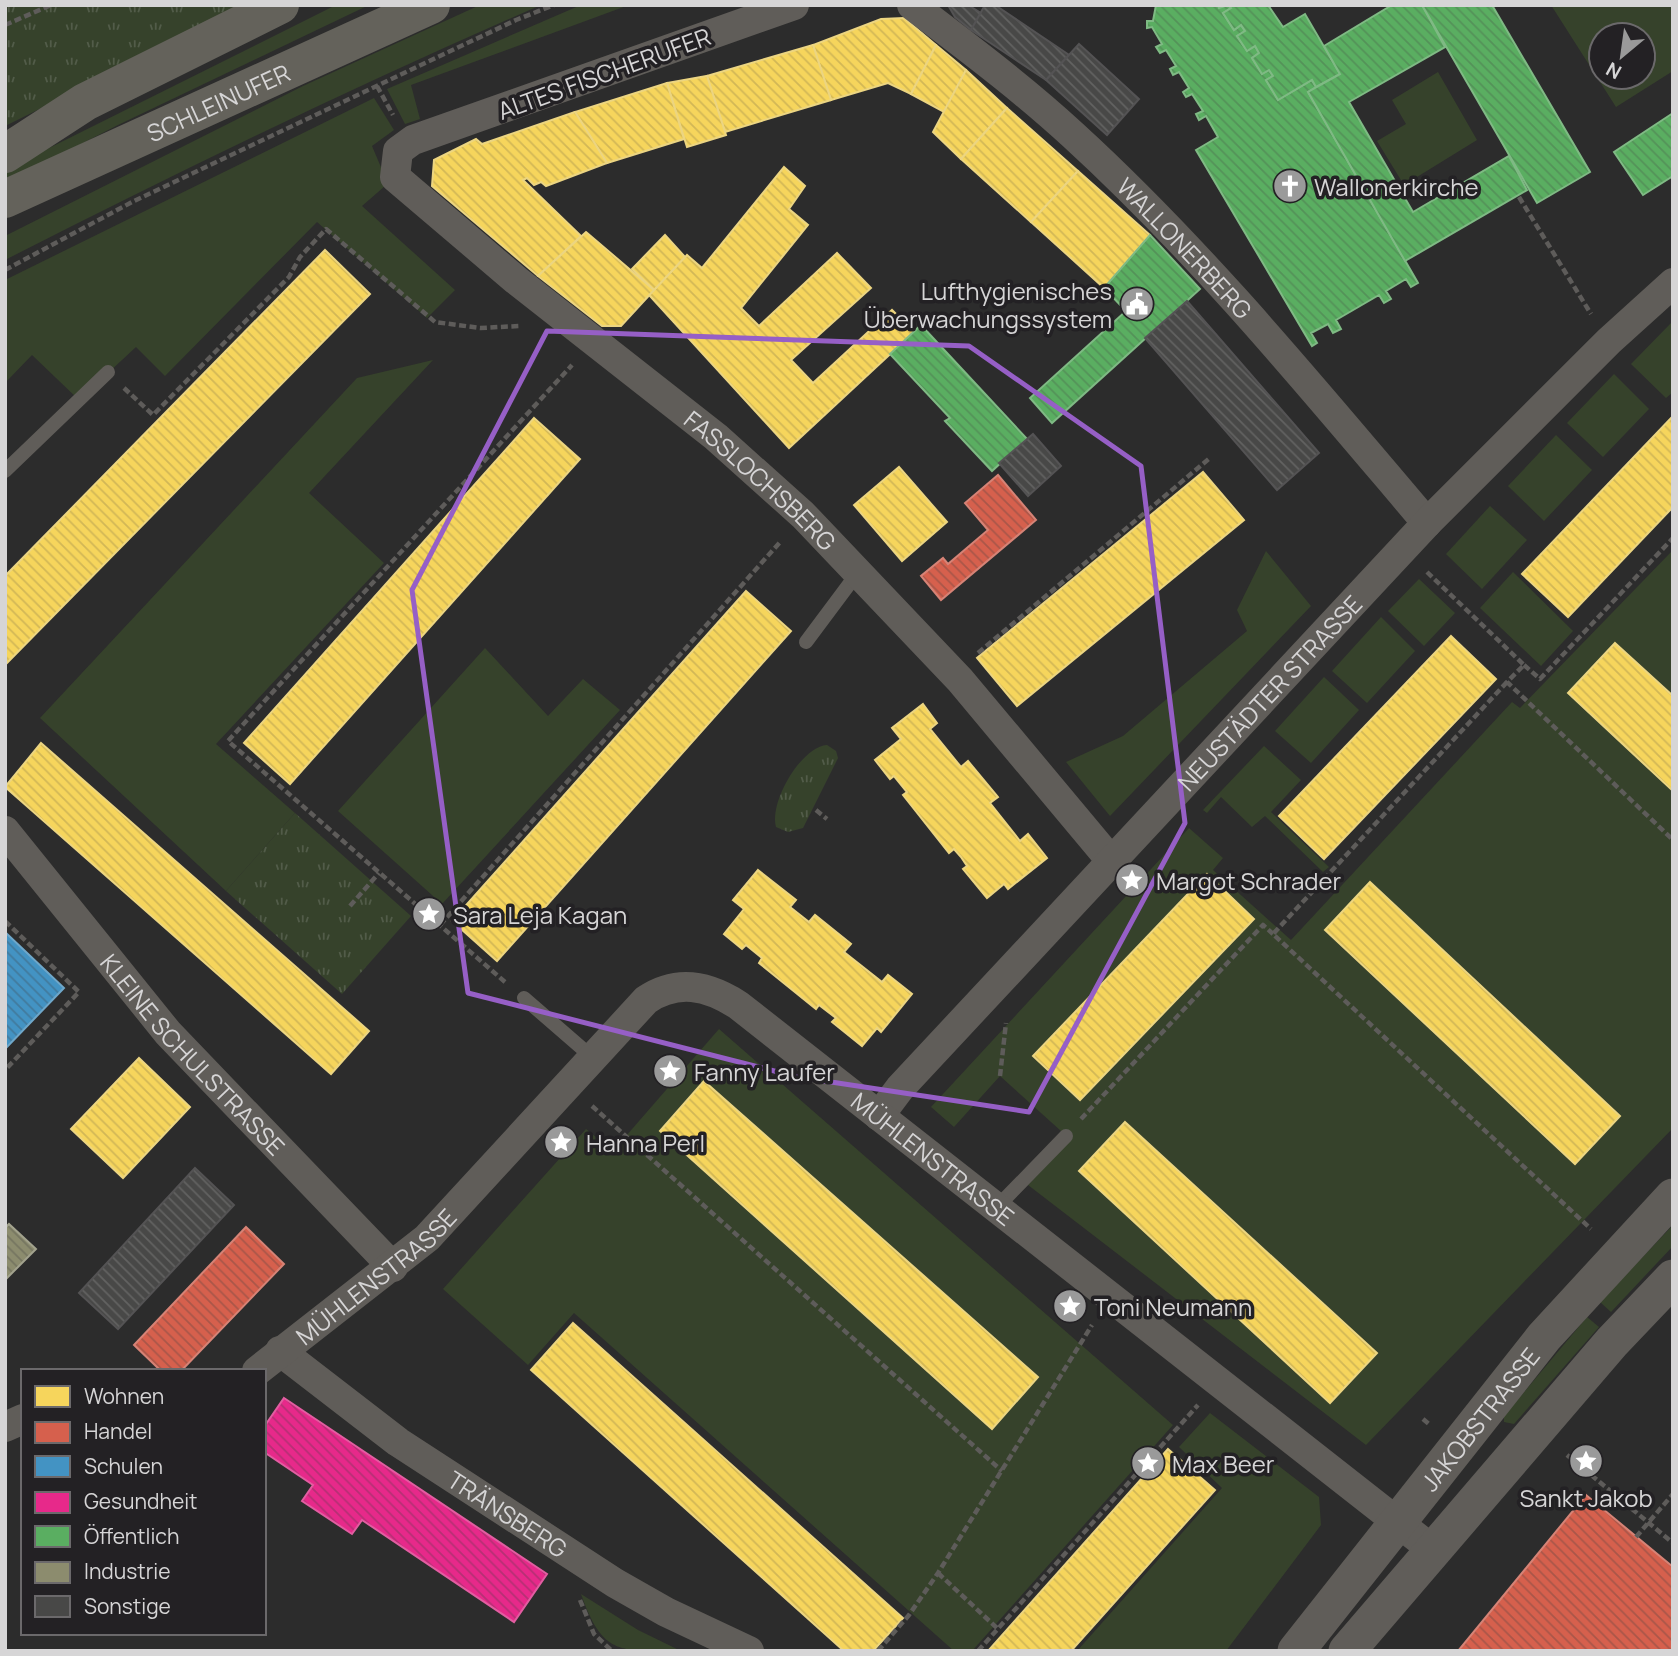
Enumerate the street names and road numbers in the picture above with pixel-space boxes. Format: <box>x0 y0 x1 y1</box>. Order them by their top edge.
street label: ALTES FISCHERUFER <box>493 19 715 127</box>
street label: SCHLEINUFER <box>141 55 295 149</box>
street label: WALLONERBERG <box>1110 170 1260 325</box>
street label: FASSLOCHSBERG <box>678 402 844 557</box>
street label: NEUSTÄDTER STRASSE <box>1170 587 1369 797</box>
street label: KLEINE SCHULSTRASSE <box>94 946 293 1162</box>
street label: MÜHLENSTRASSE <box>845 1084 1022 1232</box>
street label: MÜHLENSTRASSE <box>288 1201 463 1351</box>
street label: JAKOBSTRASSE <box>1413 1340 1546 1497</box>
street label: TRÄNSBERG <box>442 1462 574 1564</box>

